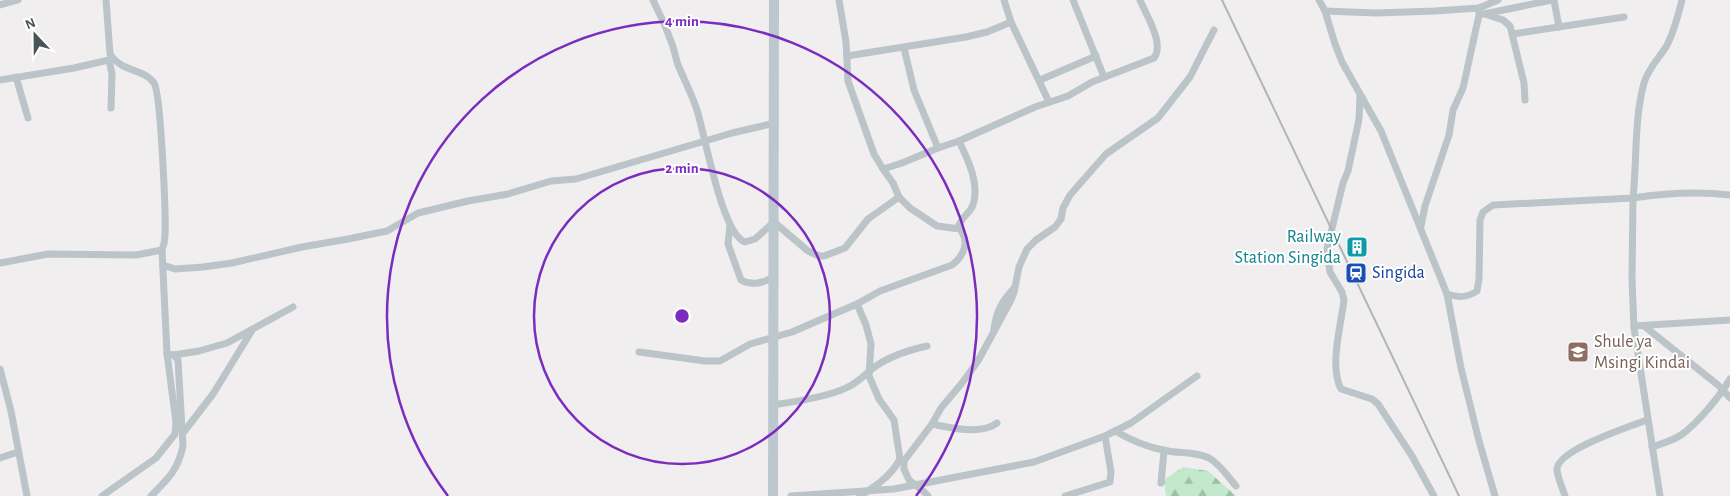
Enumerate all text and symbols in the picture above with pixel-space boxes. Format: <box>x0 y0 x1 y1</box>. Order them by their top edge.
north arrow <box>10 10 60 60</box>
text: 4 min <box>665 14 699 29</box>
text: N <box>23 16 38 32</box>
text: 2 min <box>665 161 699 176</box>
place label: Railway Station Singida <box>1235 228 1341 267</box>
building icon: Railway Station Singida <box>1345 235 1369 259</box>
station icon: Singida <box>1344 261 1368 285</box>
place label: Singida <box>1372 264 1425 282</box>
centre of rings <box>673 307 691 325</box>
place label: Shule ya Msingi Kindai <box>1594 333 1690 372</box>
school or university icon: Shule ya Msingi Kindai <box>1566 340 1590 364</box>

